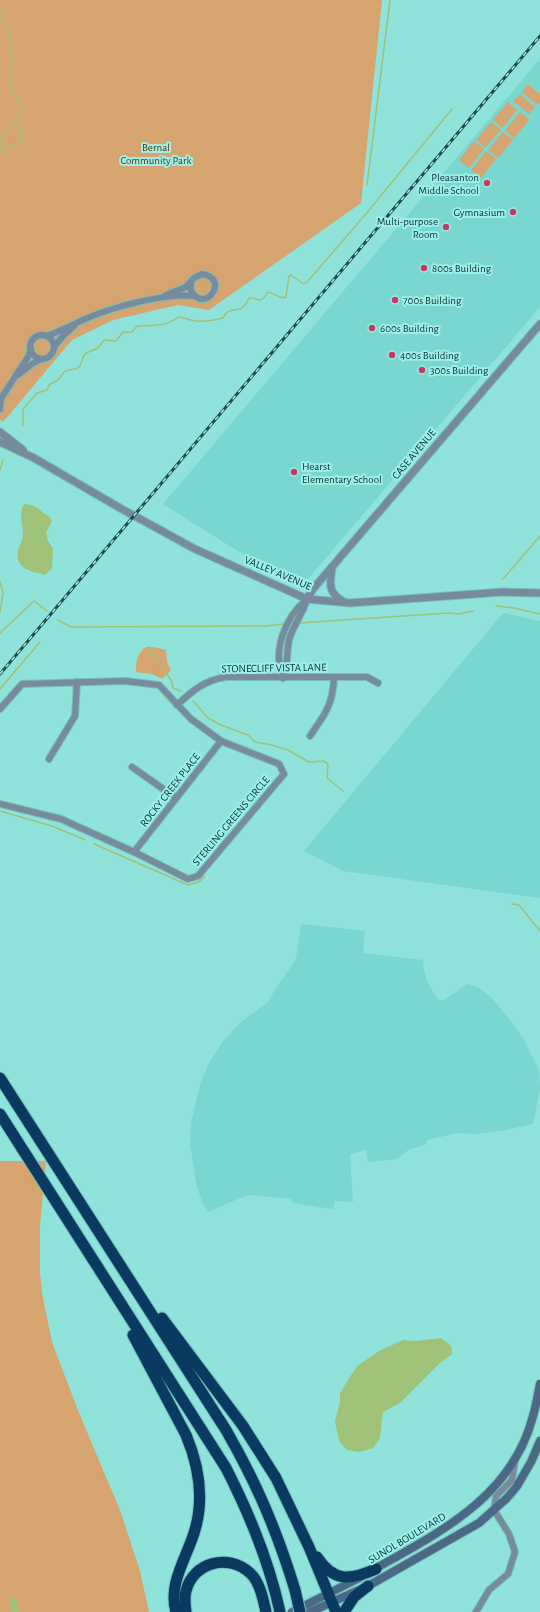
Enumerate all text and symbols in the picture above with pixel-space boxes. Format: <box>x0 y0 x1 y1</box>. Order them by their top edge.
park label: Bernal Community Park <box>120 142 192 166</box>
place label: Pleasanton Middle School <box>418 172 479 196</box>
marker: Pleasanton Middle School <box>482 178 492 188</box>
place label: Gymnasium <box>453 207 505 218</box>
marker: Gymnasium <box>508 207 518 217</box>
place label: Multi-purpose Room <box>377 216 438 240</box>
marker: Multi-purpose Room <box>441 222 451 232</box>
marker: 800s Building <box>419 263 429 273</box>
place label: 800s Building <box>432 263 492 274</box>
marker: 700s Building <box>390 295 400 305</box>
place label: 700s Building <box>403 295 462 306</box>
marker: 600s Building <box>367 323 377 333</box>
place label: 600s Building <box>380 323 440 334</box>
marker: 400s Building <box>387 350 397 360</box>
place label: 400s Building <box>400 350 460 361</box>
marker: 300s Building <box>417 365 427 375</box>
place label: 300s Building <box>430 365 489 376</box>
street label: CASE AVENUE <box>390 426 438 481</box>
place label: Hearst Elementary School <box>302 461 382 485</box>
marker: Hearst Elementary School <box>289 467 299 477</box>
street label: VALLEY AVENUE <box>243 554 314 592</box>
street label: STONECLIFF VISTA LANE <box>221 662 327 674</box>
street label: ROCKY CREEK PLACE <box>138 751 203 829</box>
street label: STERLING GREENS CIRCLE <box>190 774 272 868</box>
street label: SUNOL BOULEVARD <box>366 1511 448 1565</box>

